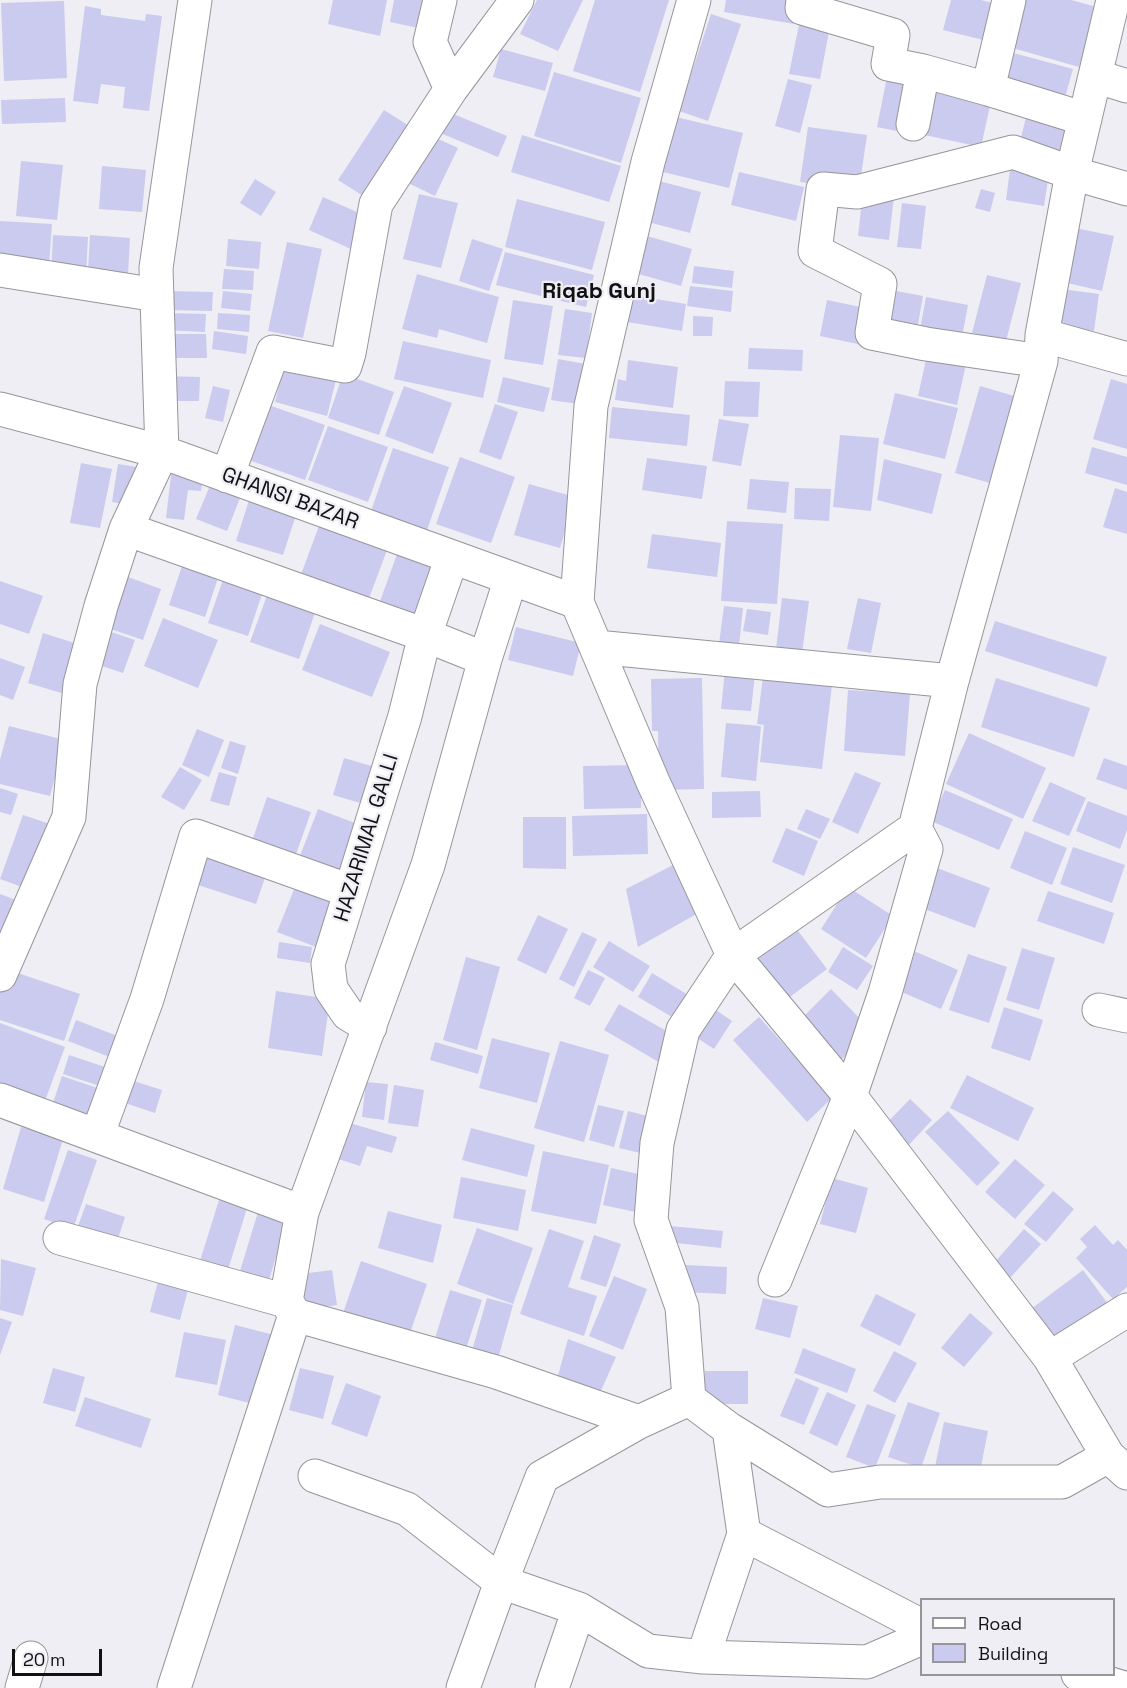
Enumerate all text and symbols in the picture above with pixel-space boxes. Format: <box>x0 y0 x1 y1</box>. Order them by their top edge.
district label: Riqab Gunj <box>542 279 656 305</box>
street label: GHANSI BAZAR <box>218 463 362 535</box>
street label: HAZARIMAL GALLI <box>329 751 405 925</box>
legend <box>920 1598 1115 1676</box>
text: Road <box>978 1612 1022 1635</box>
scale bar <box>15 1637 105 1675</box>
text: Building <box>978 1642 1048 1665</box>
text: 20 m <box>23 1648 66 1671</box>

